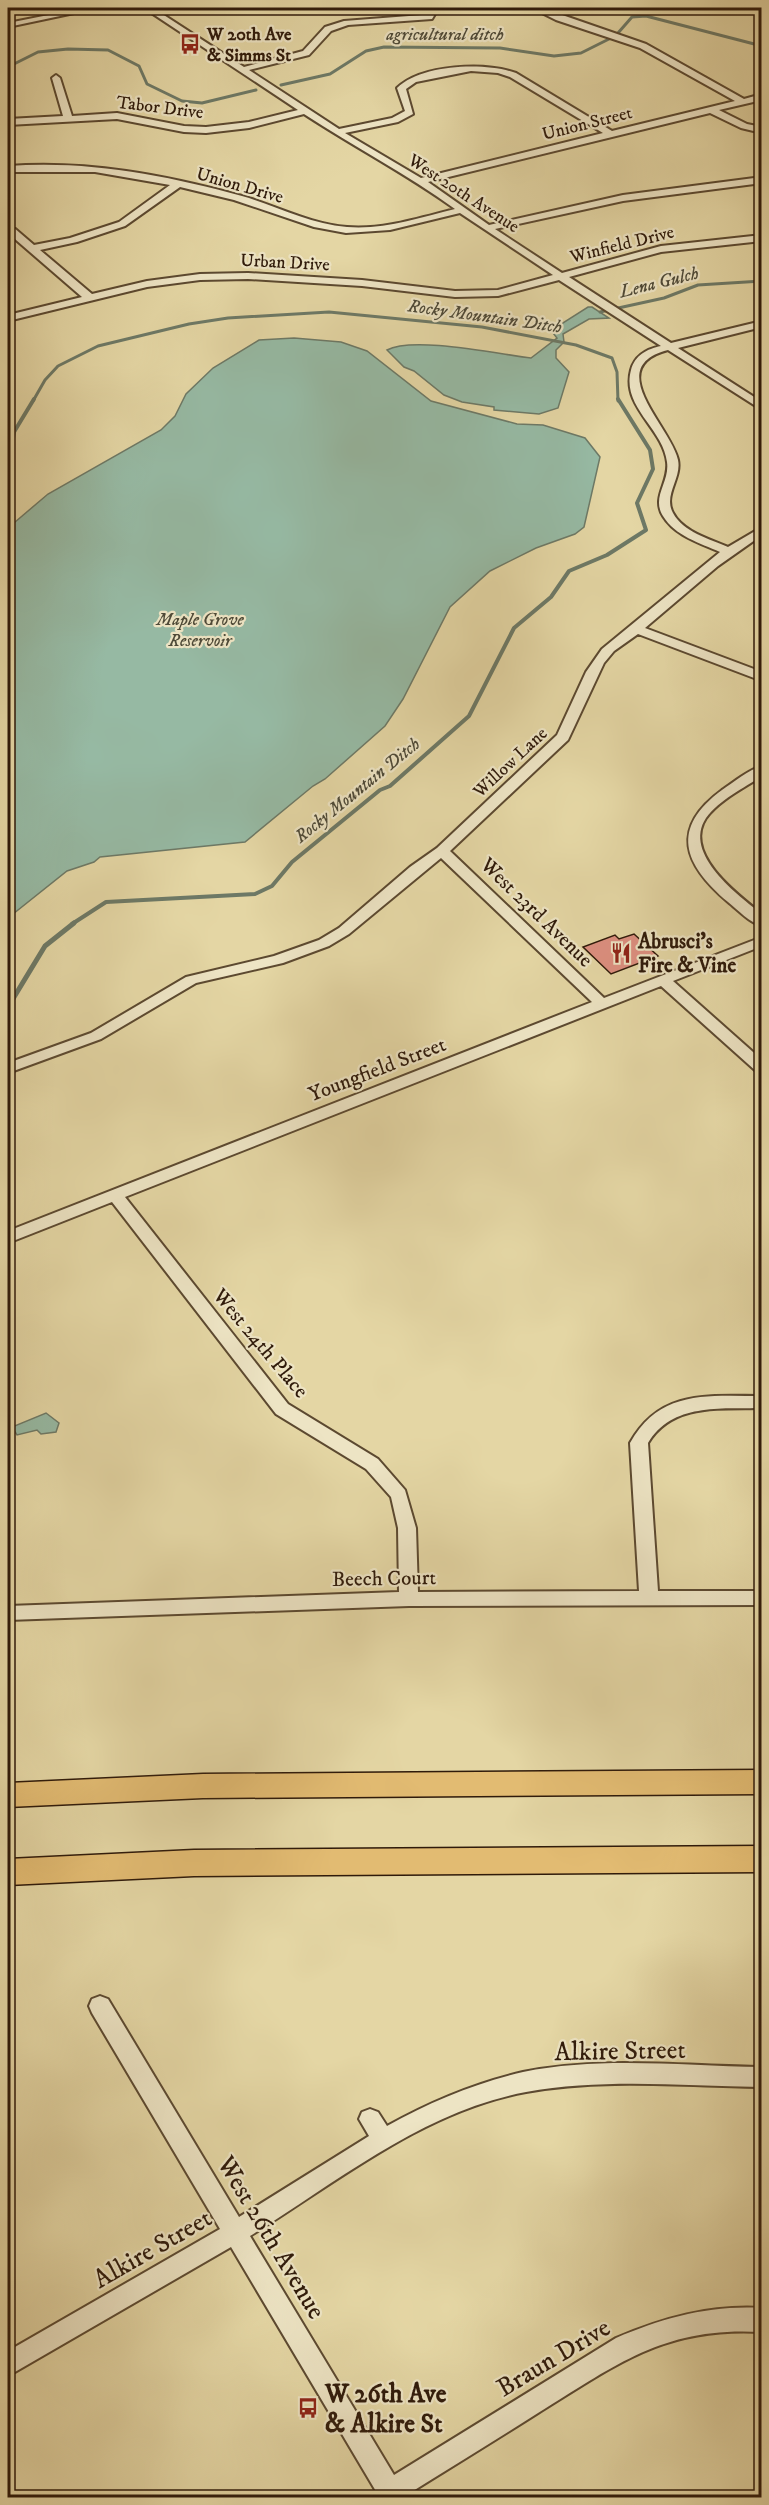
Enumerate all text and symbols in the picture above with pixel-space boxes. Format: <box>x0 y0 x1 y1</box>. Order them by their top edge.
place label: W 20th Ave & Simms St <box>206 24 292 67</box>
water label: agricultural ditch <box>385 24 504 46</box>
bus stop icon: W 20th Ave & Simms St <box>178 32 202 56</box>
street label: Tabor Drive <box>115 92 205 124</box>
street label: Union Street <box>540 102 635 146</box>
street label: West 20th Avenue <box>403 149 523 238</box>
street label: Union Drive <box>194 163 286 209</box>
street label: Winfield Drive <box>567 221 677 269</box>
street label: Urban Drive <box>240 250 330 276</box>
water label: Lena Gulch <box>617 263 701 304</box>
water label: Rocky Mountain Ditch <box>405 295 563 339</box>
water label: Maple Grove Reservoir <box>154 609 244 652</box>
street label: Willow Lane <box>468 723 552 803</box>
water label: Rocky Mountain Ditch <box>290 733 425 849</box>
street label: West 23rd Avenue <box>474 852 598 973</box>
place label: Abrusci's Fire & Vine <box>637 929 736 979</box>
restaurant icon: Abrusci's Fire & Vine <box>609 941 633 965</box>
street label: Youngfield Street <box>305 1032 450 1108</box>
street label: West 24th Place <box>206 1283 314 1404</box>
street label: Beech Court <box>332 1565 437 1593</box>
street label: Alkire Street <box>554 2034 686 2069</box>
street label: West 26th Avenue <box>208 2149 332 2325</box>
street label: Alkire Street <box>88 2202 218 2296</box>
street label: Braun Drive <box>491 2312 617 2405</box>
place label: W 26th Ave & Alkire St <box>324 2378 447 2441</box>
bus stop icon: W 26th Ave & Alkire St <box>296 2396 320 2420</box>

